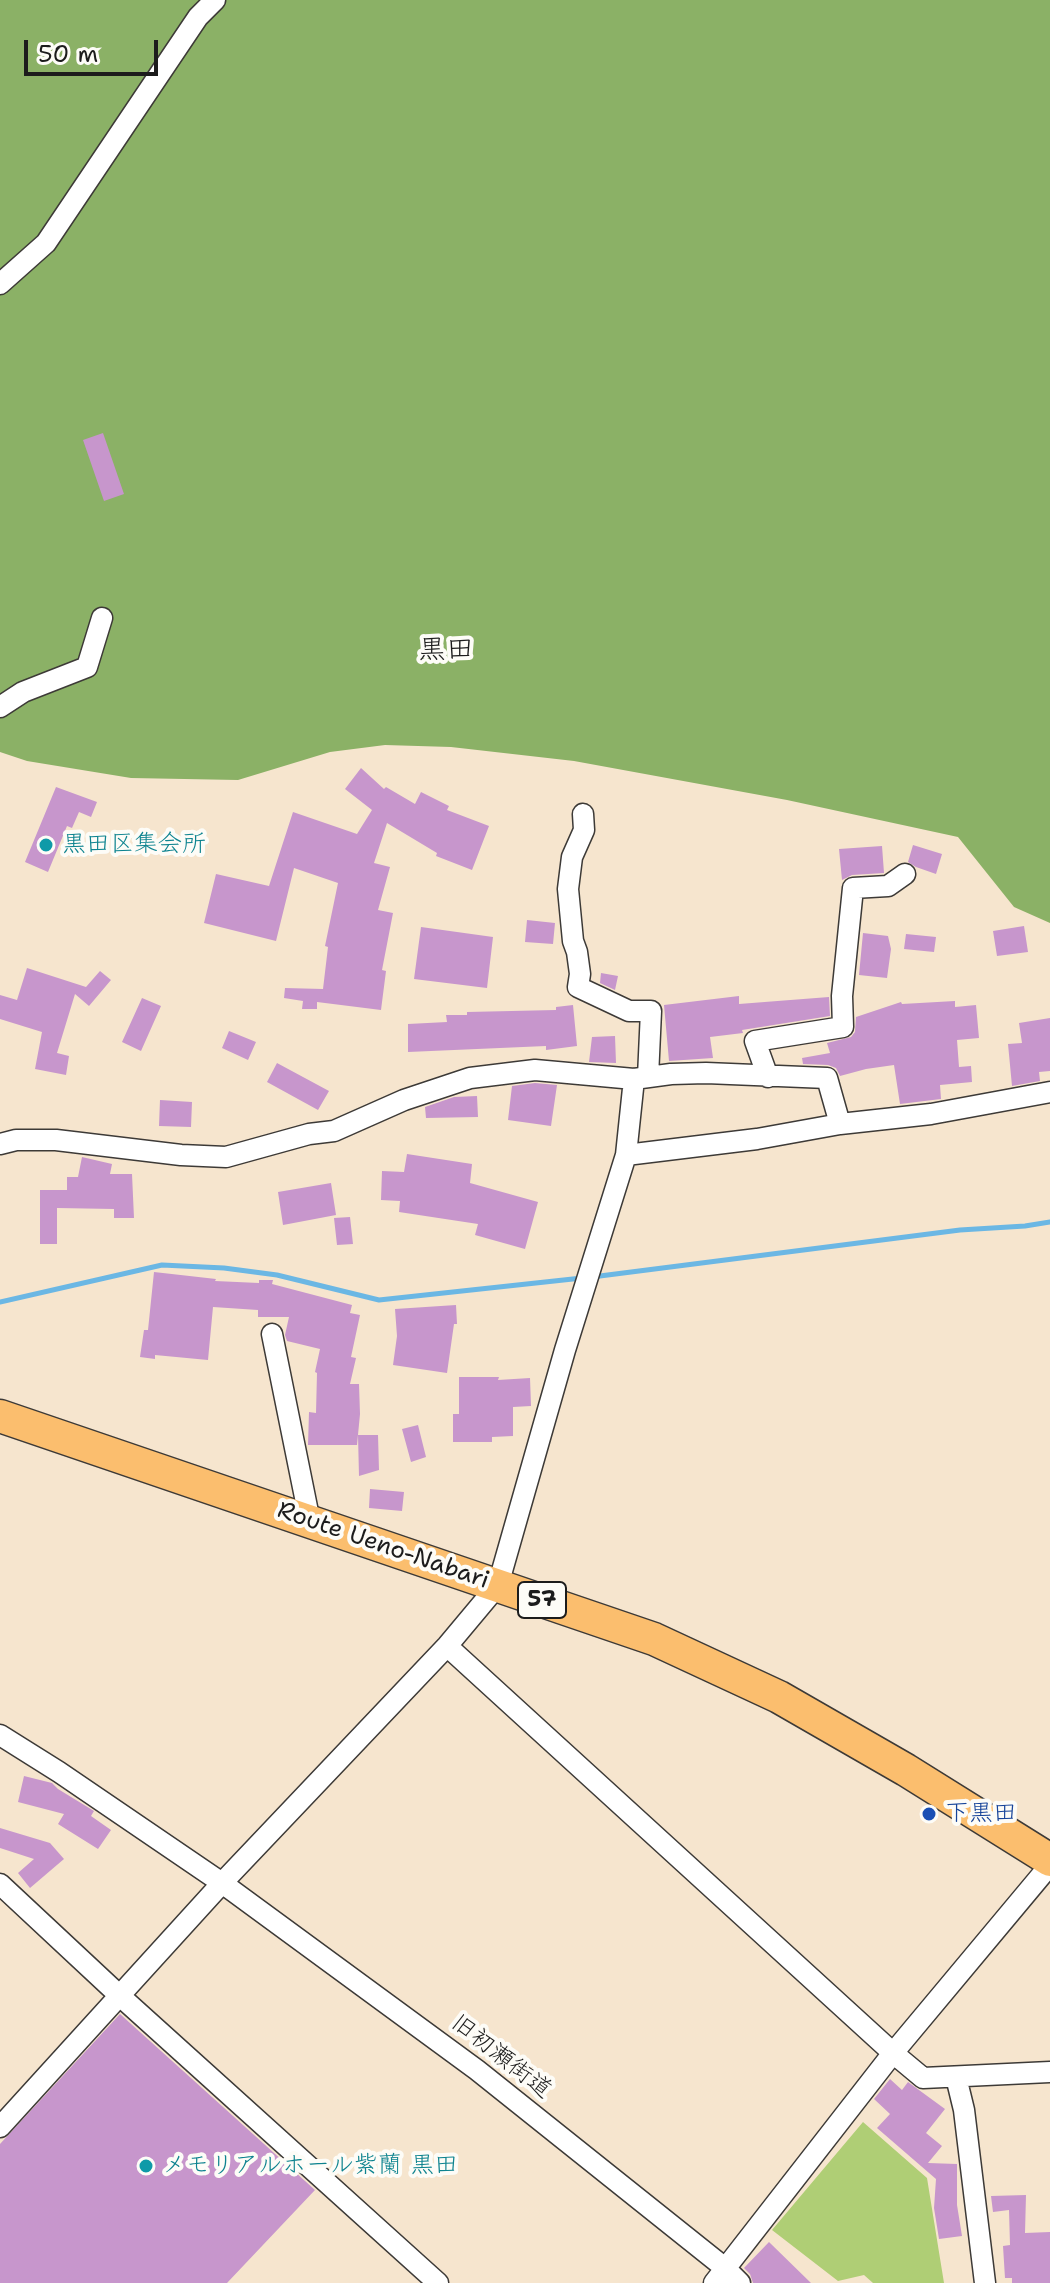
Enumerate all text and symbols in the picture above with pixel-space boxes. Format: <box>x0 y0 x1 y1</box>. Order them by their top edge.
scale bar <box>28 24 162 74</box>
text: 50 m <box>38 38 98 70</box>
district label: 黒田 <box>418 634 474 668</box>
place label: 黒田区集会所 <box>62 831 206 859</box>
marker: 黒田区集会所 <box>37 836 55 854</box>
street label: Route Ueno-Nabari <box>273 1496 493 1596</box>
road number: 57 <box>518 1582 566 1618</box>
place label: 下黒田 <box>945 1800 1017 1828</box>
marker: 下黒田 <box>920 1805 938 1823</box>
street label: 旧初瀬街道 <box>445 2009 557 2105</box>
place label: メモリアルホール紫蘭 黒田 <box>162 2152 458 2180</box>
marker: メモリアルホール紫蘭 黒田 <box>137 2157 155 2175</box>

